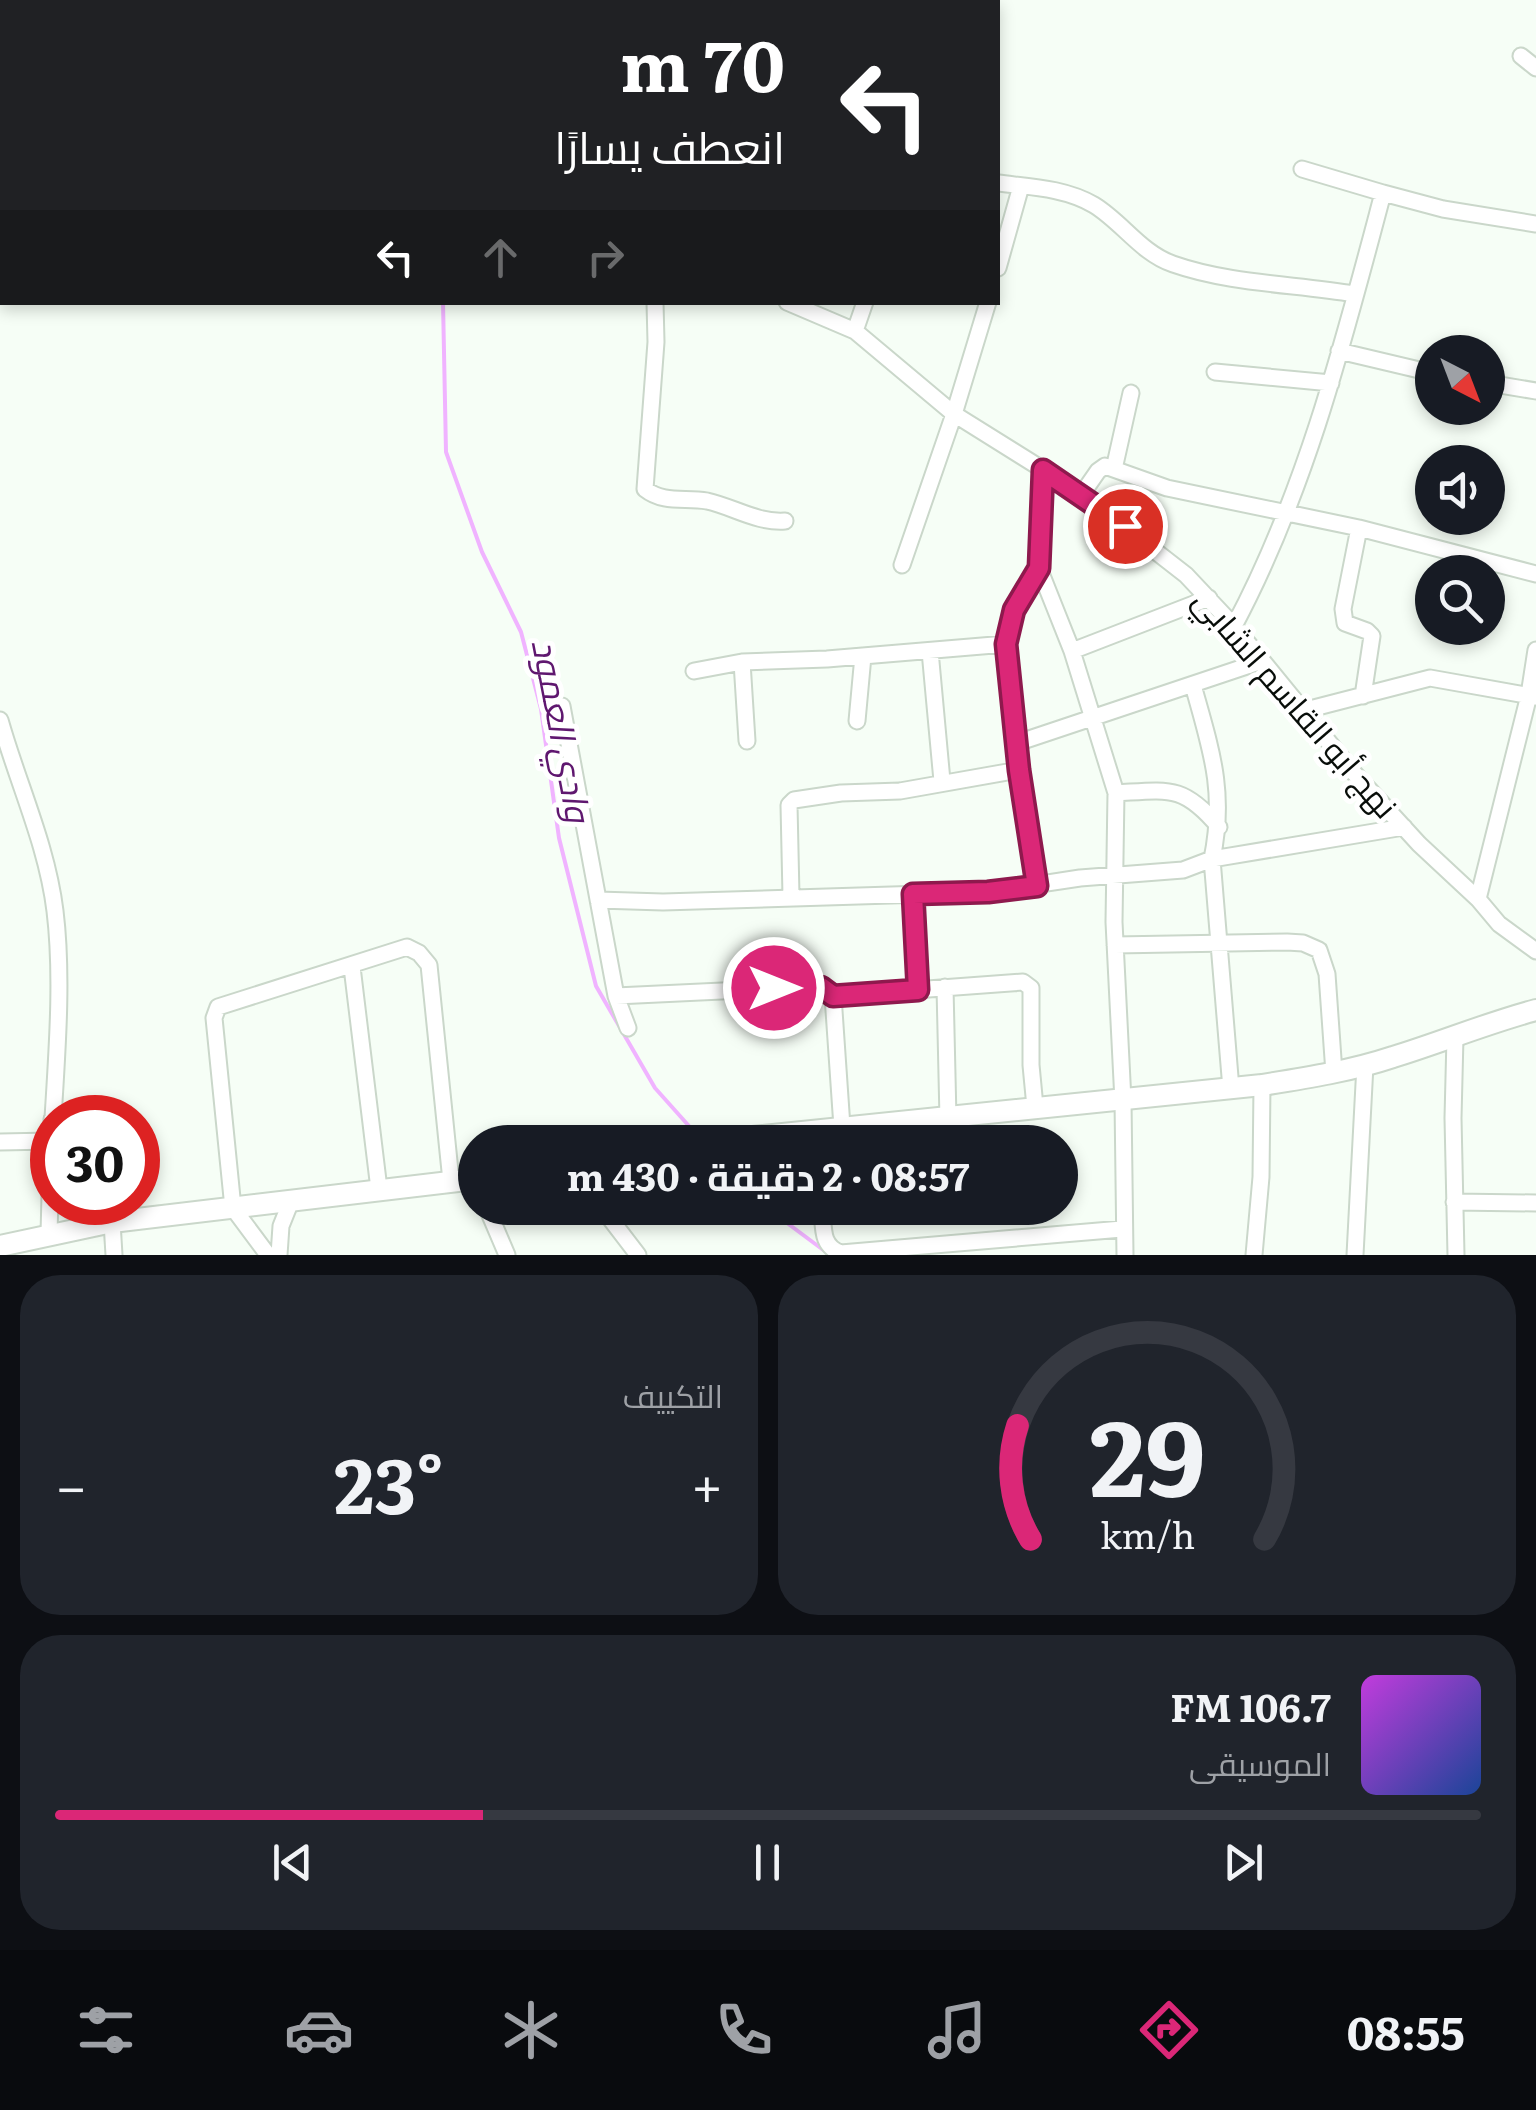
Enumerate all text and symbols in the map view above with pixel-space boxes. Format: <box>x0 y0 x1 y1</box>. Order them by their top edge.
text: 70 m <box>620 10 785 114</box>
icon: left <box>820 40 950 170</box>
text: انعطف يسارًا <box>554 111 785 178</box>
icon: left <box>368 230 423 285</box>
icon: ahead <box>473 230 528 285</box>
icon: right <box>578 230 633 285</box>
north arrow <box>1415 335 1505 425</box>
map controls <box>1415 335 1505 645</box>
button: sound <box>1415 445 1505 535</box>
pin <box>1083 484 1168 569</box>
icon: arrive <box>1098 499 1153 554</box>
button: search <box>1415 555 1505 645</box>
street label: نهج أبو القاسم الشابي <box>1181 577 1410 830</box>
water label: وادي العمود <box>516 634 608 829</box>
position arrow <box>722 936 826 1040</box>
speed limit sign: 30 <box>30 1095 160 1225</box>
text: 08:57 · 2 دقيقة · 430 m <box>567 1146 969 1203</box>
text: التكييف <box>623 1370 723 1418</box>
text: 29 <box>1089 1375 1205 1529</box>
text: 23° <box>334 1426 444 1537</box>
text: − <box>55 1442 87 1524</box>
text: + <box>691 1442 723 1524</box>
text: km/h <box>1099 1507 1195 1560</box>
text: 106.7 FM <box>1170 1677 1331 1734</box>
text: الموسيقى <box>1189 1738 1331 1786</box>
icon: previous <box>265 1835 320 1890</box>
icon: pause <box>740 1835 795 1890</box>
icon: next <box>1216 1835 1271 1890</box>
icon: filters <box>71 1995 141 2065</box>
icon: car <box>284 1995 354 2065</box>
icon: climate <box>496 1995 566 2065</box>
icon: phone <box>709 1995 779 2065</box>
icon: music <box>922 1995 992 2065</box>
icon: directions <box>1134 1995 1204 2065</box>
text: 08:55 <box>1347 1997 1465 2064</box>

